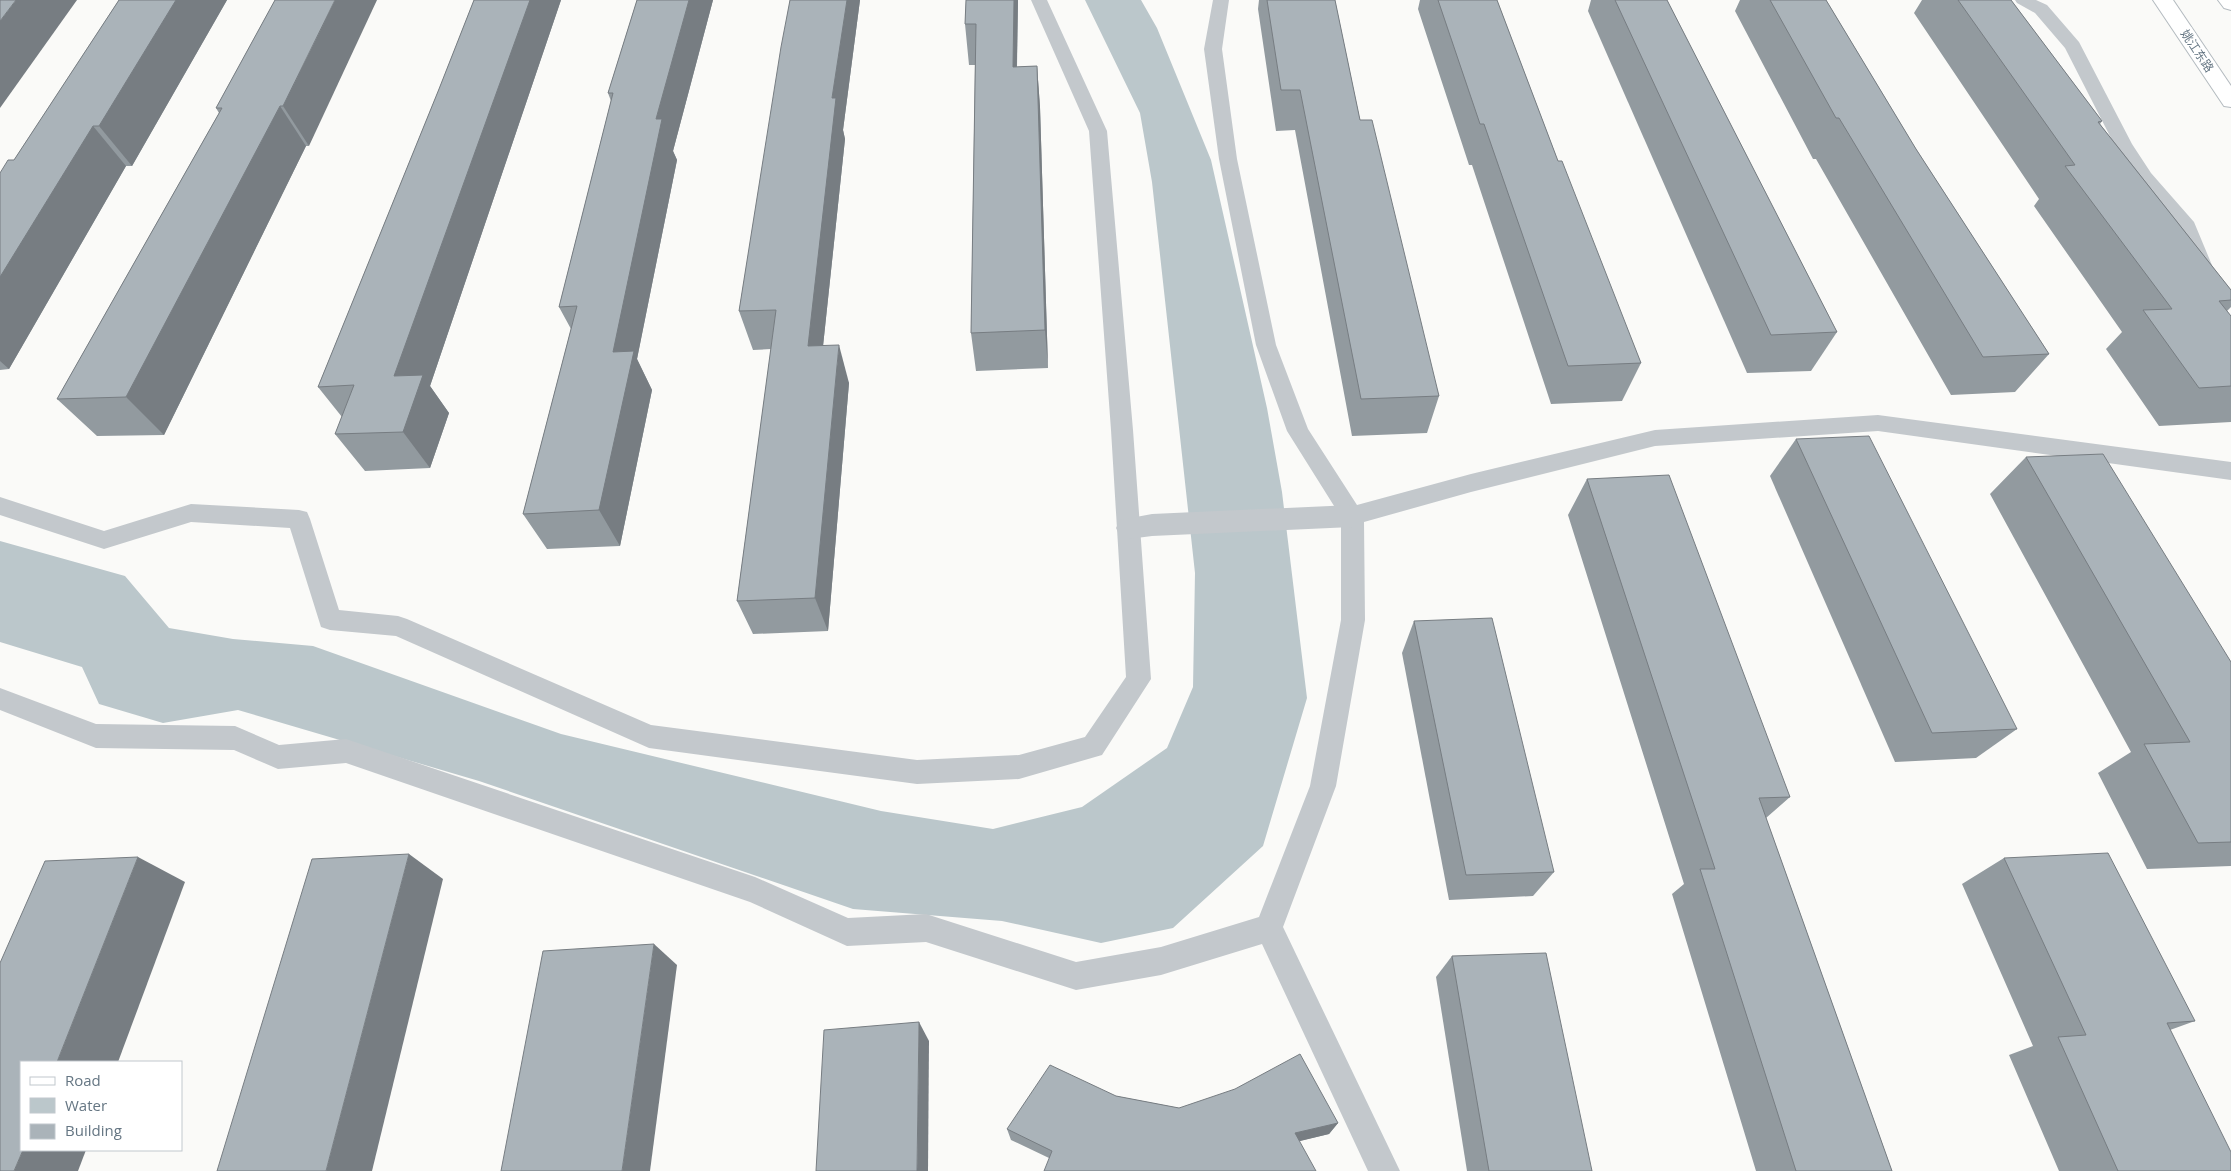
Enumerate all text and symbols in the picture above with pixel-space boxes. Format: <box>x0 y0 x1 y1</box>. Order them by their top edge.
street label: 姚江东路 <box>2177 26 2218 75</box>
legend <box>20 1061 182 1151</box>
text: Road <box>65 1070 101 1090</box>
text: Water <box>65 1095 107 1115</box>
text: Building <box>65 1120 122 1140</box>

